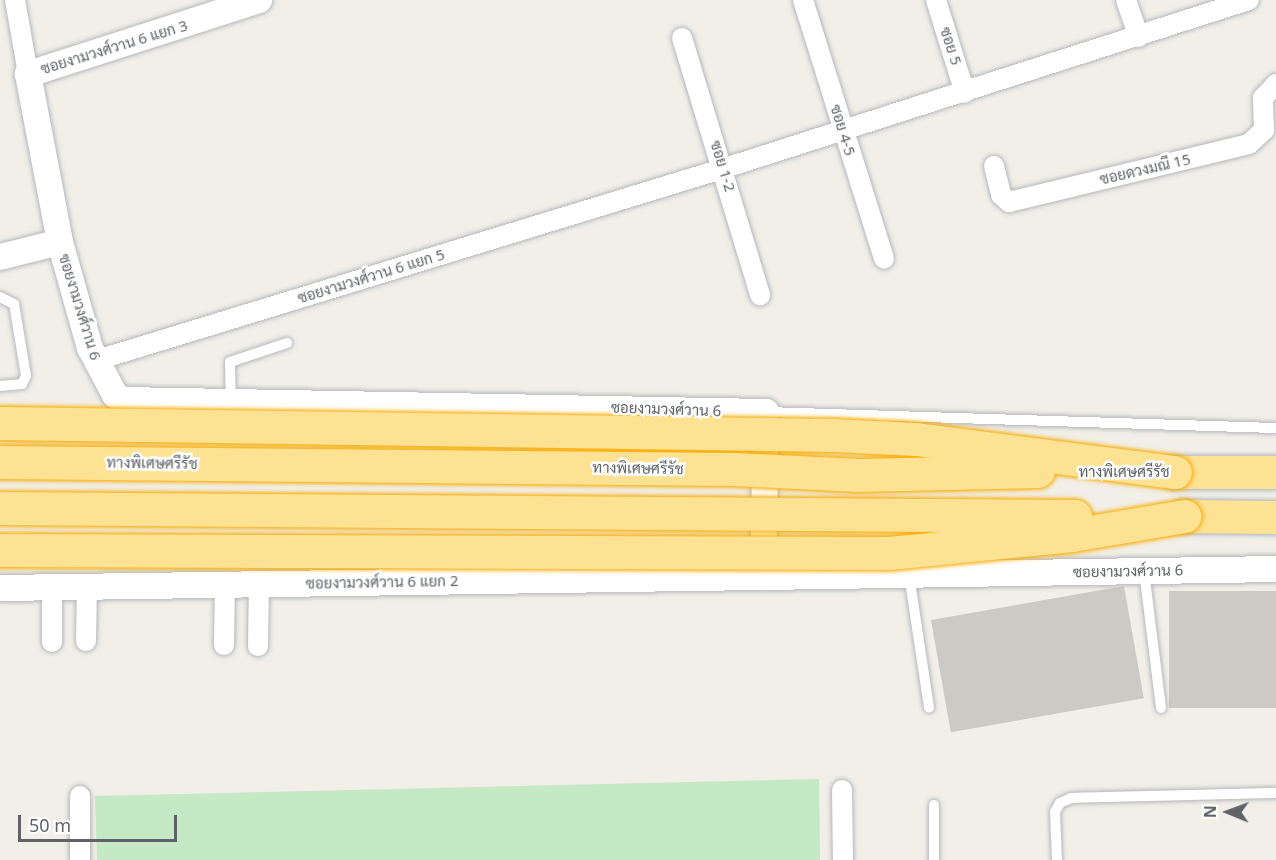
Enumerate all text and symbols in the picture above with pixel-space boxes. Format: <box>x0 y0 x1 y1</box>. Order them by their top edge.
street label: ซอยงามวงศ์วาน 6 แยก 3 <box>38 16 190 78</box>
street label: ซอย 5 <box>936 25 966 67</box>
street label: ซอย 4-5 <box>827 102 859 158</box>
street label: ซอย 1-2 <box>707 138 739 194</box>
street label: ซอยดวงมณี 15 <box>1098 150 1192 188</box>
street label: ซอยงามวงศ์วาน 6 แยก 5 <box>295 245 447 307</box>
street label: ซอยงามวงศ์วาน 6 <box>55 252 105 362</box>
street label: ซอยงามวงศ์วาน 6 <box>611 398 721 420</box>
street label: ทางพิเศษศรีรัช <box>106 453 198 473</box>
street label: ทางพิเศษศรีรัช <box>592 458 684 478</box>
street label: ทางพิเศษศรีรัช <box>1078 463 1170 481</box>
street label: ซอยงามวงศ์วาน 6 <box>1073 561 1183 581</box>
street label: ซอยงามวงศ์วาน 6 แยก 2 <box>305 572 459 592</box>
north arrow <box>1198 782 1258 842</box>
scale bar <box>21 803 180 841</box>
text: N <box>1199 805 1221 818</box>
text: 50 m <box>29 813 71 837</box>

